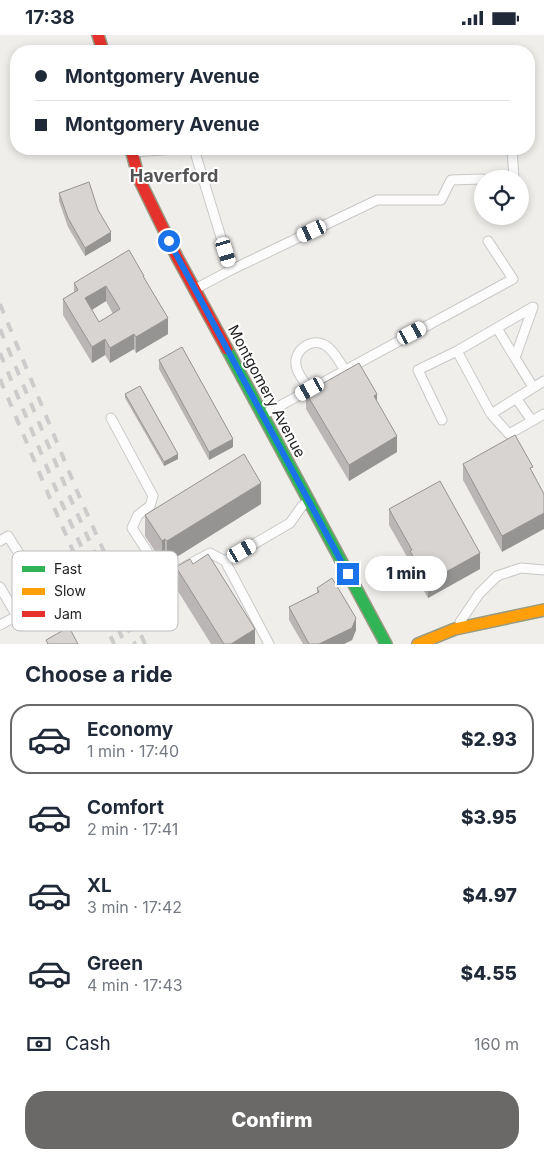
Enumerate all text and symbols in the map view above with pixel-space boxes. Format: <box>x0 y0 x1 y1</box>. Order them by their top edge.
text: 17:38 <box>25 6 75 29</box>
text: Montgomery Avenue <box>65 65 259 88</box>
text: Montgomery Avenue <box>65 113 259 136</box>
district label: Haverford <box>130 165 218 186</box>
map controls <box>474 170 529 225</box>
button: locate <box>474 170 529 225</box>
car <box>295 218 328 244</box>
route start <box>158 230 180 252</box>
car <box>214 235 237 269</box>
car <box>395 319 428 347</box>
street label: Montgomery Avenue <box>224 321 310 461</box>
car <box>293 375 326 403</box>
car <box>225 537 258 565</box>
legend <box>12 551 178 631</box>
callout: 1 min <box>366 557 448 591</box>
text: Fast <box>54 560 82 577</box>
route end <box>337 563 359 585</box>
text: 1 min <box>386 563 426 583</box>
text: Slow <box>54 582 86 599</box>
text: Jam <box>54 605 82 622</box>
text: Choose a ride <box>25 661 173 687</box>
icon: car <box>27 717 72 762</box>
text: Economy <box>87 718 173 741</box>
text: $2.93 <box>461 728 517 751</box>
text: 1 min · 17:40 <box>87 741 179 761</box>
icon: car <box>27 795 72 840</box>
text: Comfort <box>87 796 164 819</box>
text: $3.95 <box>461 806 517 829</box>
text: 2 min · 17:41 <box>87 819 178 839</box>
icon: car <box>27 873 72 918</box>
text: XL <box>87 874 112 897</box>
text: $4.97 <box>462 884 517 907</box>
text: 3 min · 17:42 <box>87 897 182 917</box>
icon: car <box>27 951 72 996</box>
text: Green <box>87 952 143 975</box>
text: $4.55 <box>461 962 517 985</box>
text: 4 min · 17:43 <box>87 975 183 995</box>
icon: cash <box>25 1030 53 1058</box>
text: Cash <box>65 1032 111 1055</box>
text: 160 m <box>474 1034 519 1054</box>
button: Confirm <box>25 1091 519 1149</box>

